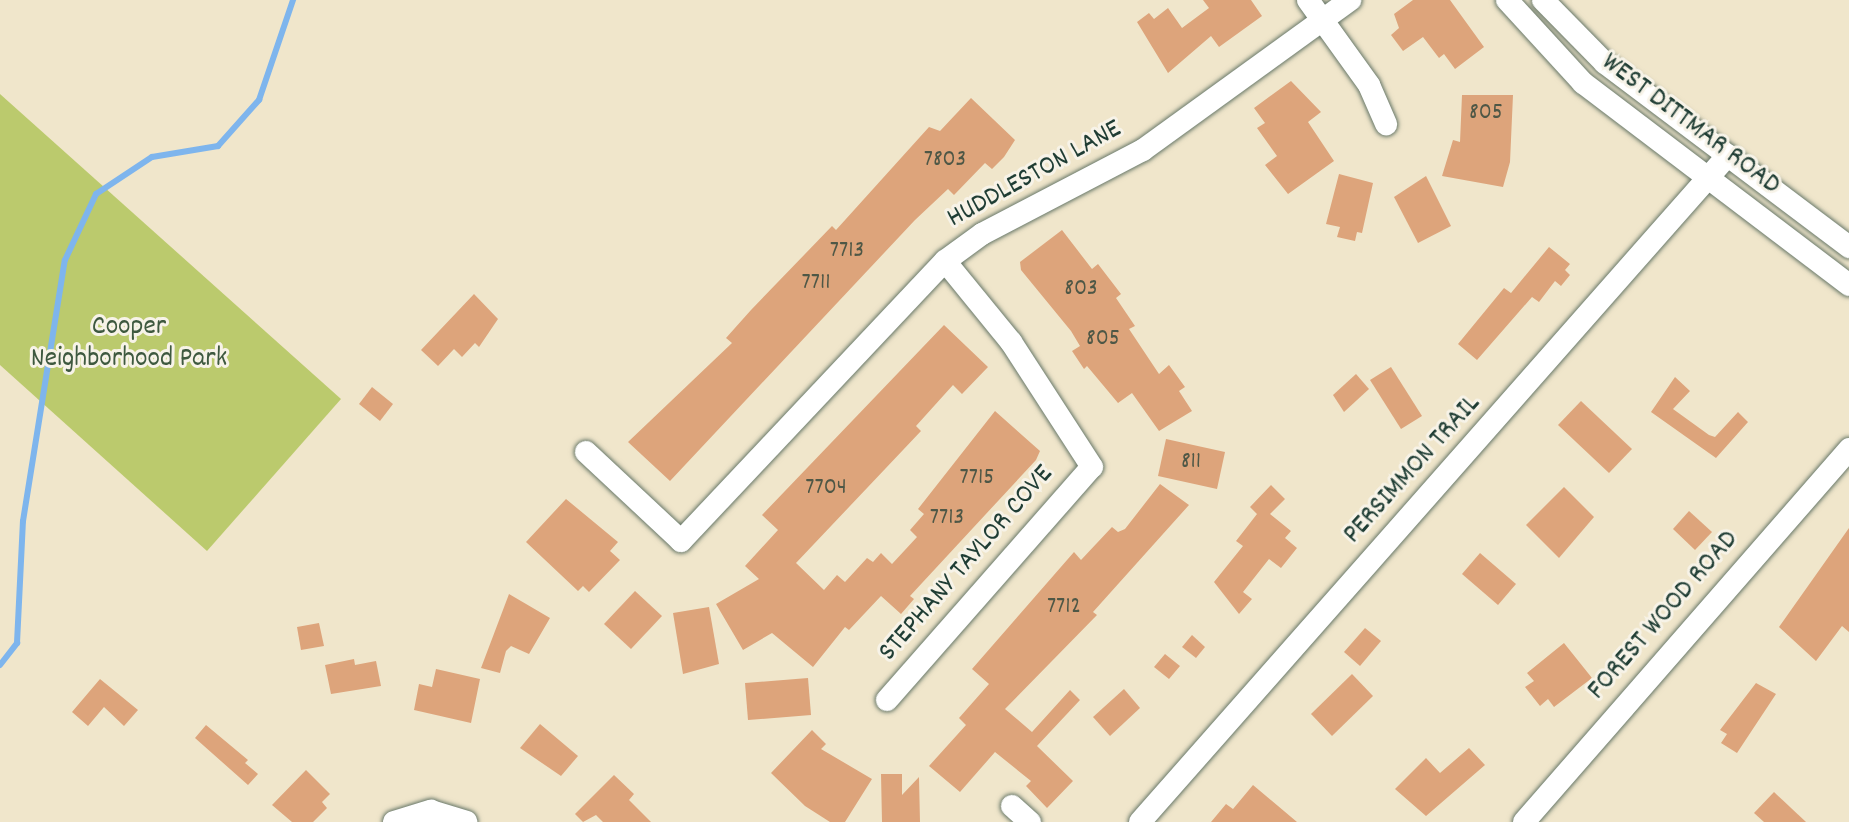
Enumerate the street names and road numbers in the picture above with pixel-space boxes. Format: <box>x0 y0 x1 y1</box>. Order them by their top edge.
street label: WEST DITTMAR ROAD <box>1594 47 1786 203</box>
street label: HUDDLESTON LANE <box>942 113 1128 237</box>
street label: PERSIMMON TRAIL <box>1337 388 1489 552</box>
street label: STEPHANY TAYLOR COVE <box>872 459 1062 669</box>
street label: FOREST WOOD ROAD <box>1581 524 1747 708</box>

